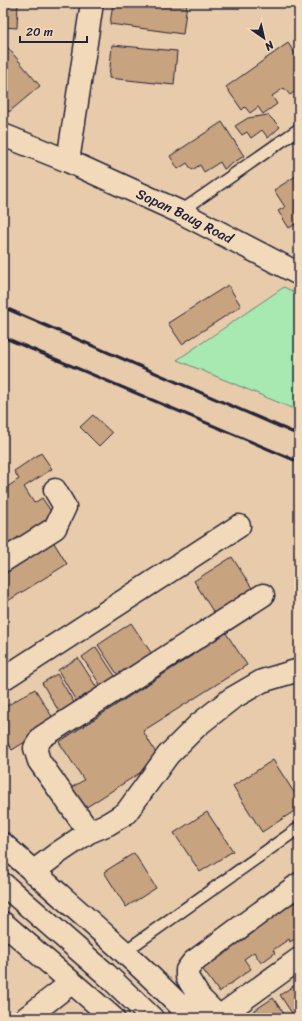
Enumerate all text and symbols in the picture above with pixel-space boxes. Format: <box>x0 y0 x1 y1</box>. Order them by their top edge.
scale bar <box>20 18 87 44</box>
north arrow <box>244 18 284 58</box>
text: 20 m <box>26 21 53 43</box>
text: N <box>261 35 279 56</box>
street label: Sopan Baug Road <box>132 181 239 251</box>

